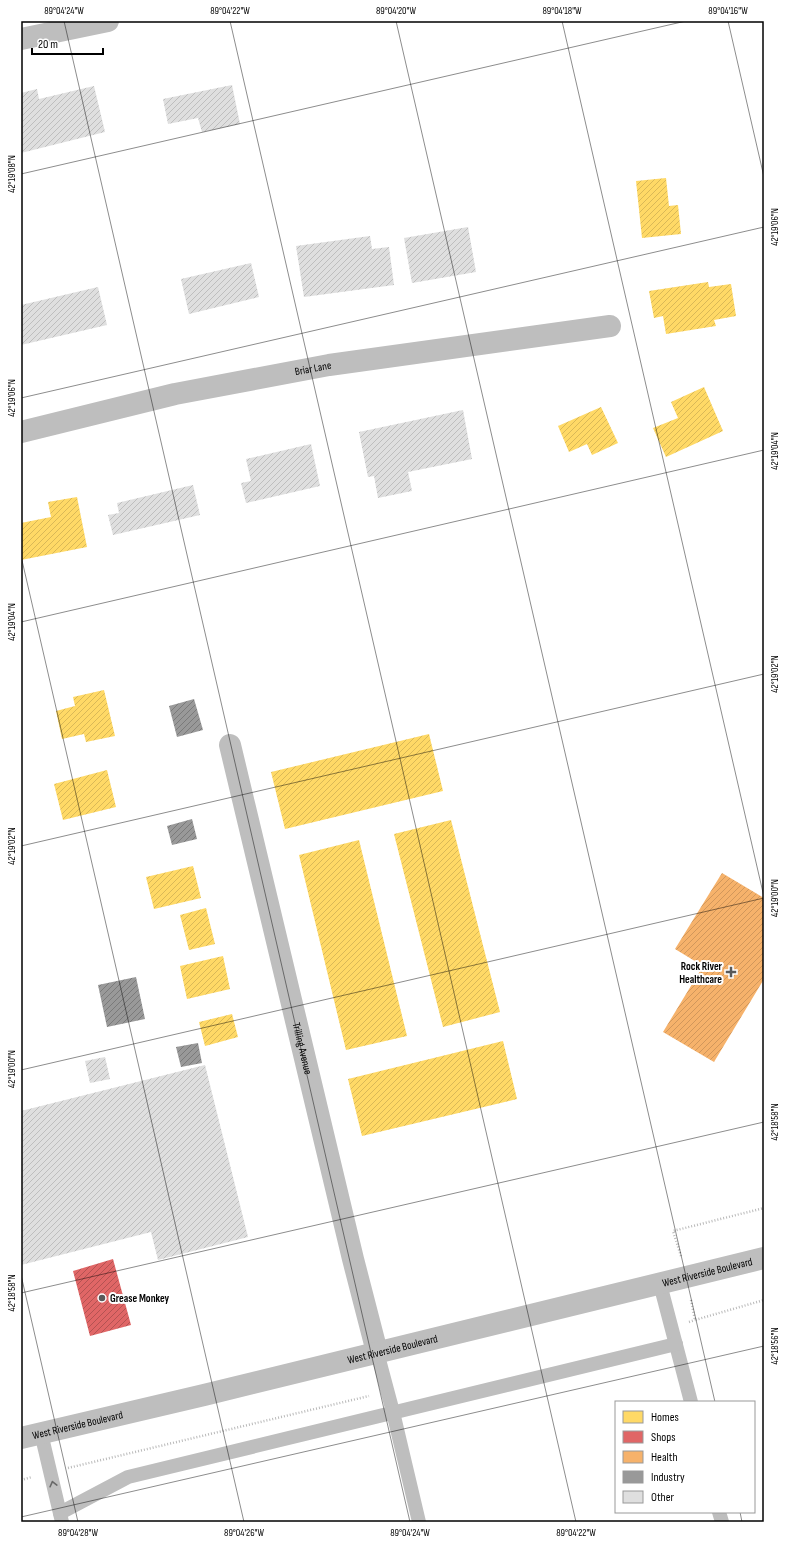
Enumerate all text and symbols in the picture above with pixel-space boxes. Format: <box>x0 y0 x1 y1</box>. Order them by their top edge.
text: 89°04'24"W <box>44 5 84 17</box>
text: 89°04'22"W <box>210 5 250 17</box>
text: 89°04'20"W <box>376 5 416 17</box>
text: 89°04'18"W <box>542 5 582 17</box>
text: 89°04'16"W <box>708 5 748 17</box>
scale bar <box>32 30 103 56</box>
text: 20 m <box>38 37 58 52</box>
text: 42°19'08"N <box>6 155 18 193</box>
text: 42°19'06"N <box>769 208 781 246</box>
street label: Briar Lane <box>294 359 332 378</box>
text: 42°19'06"N <box>6 379 18 417</box>
text: 42°19'04"N <box>769 432 781 470</box>
text: 42°19'04"N <box>6 603 18 641</box>
text: 42°19'02"N <box>769 655 781 693</box>
text: 42°19'02"N <box>6 827 18 865</box>
text: 42°19'00"N <box>769 879 781 917</box>
place label: Rock River Healthcare <box>679 960 723 986</box>
marker: Rock River Healthcare <box>725 966 737 978</box>
street label: Trilling Avenue <box>290 1021 315 1076</box>
text: 42°19'00"N <box>6 1050 18 1088</box>
text: 42°18'58"N <box>769 1103 781 1141</box>
street label: West Riverside Boulevard <box>661 1255 754 1290</box>
text: 42°18'58"N <box>6 1274 18 1312</box>
place label: Grease Monkey <box>110 1292 170 1305</box>
marker: Grease Monkey <box>97 1293 107 1303</box>
text: 42°18'56"N <box>769 1327 781 1365</box>
street label: West Riverside Boulevard <box>346 1332 439 1367</box>
legend <box>615 1401 755 1513</box>
street label: West Riverside Boulevard <box>31 1408 124 1442</box>
text: Homes <box>651 1410 679 1425</box>
text: Shops <box>651 1430 676 1445</box>
text: Health <box>651 1450 678 1465</box>
text: Industry <box>651 1470 685 1485</box>
one-way arrow <box>49 1481 58 1488</box>
text: Other <box>651 1490 675 1505</box>
text: 89°04'28"W <box>58 1527 98 1539</box>
text: 89°04'26"W <box>224 1527 264 1539</box>
text: 89°04'24"W <box>390 1527 430 1539</box>
text: 89°04'22"W <box>556 1527 596 1539</box>

